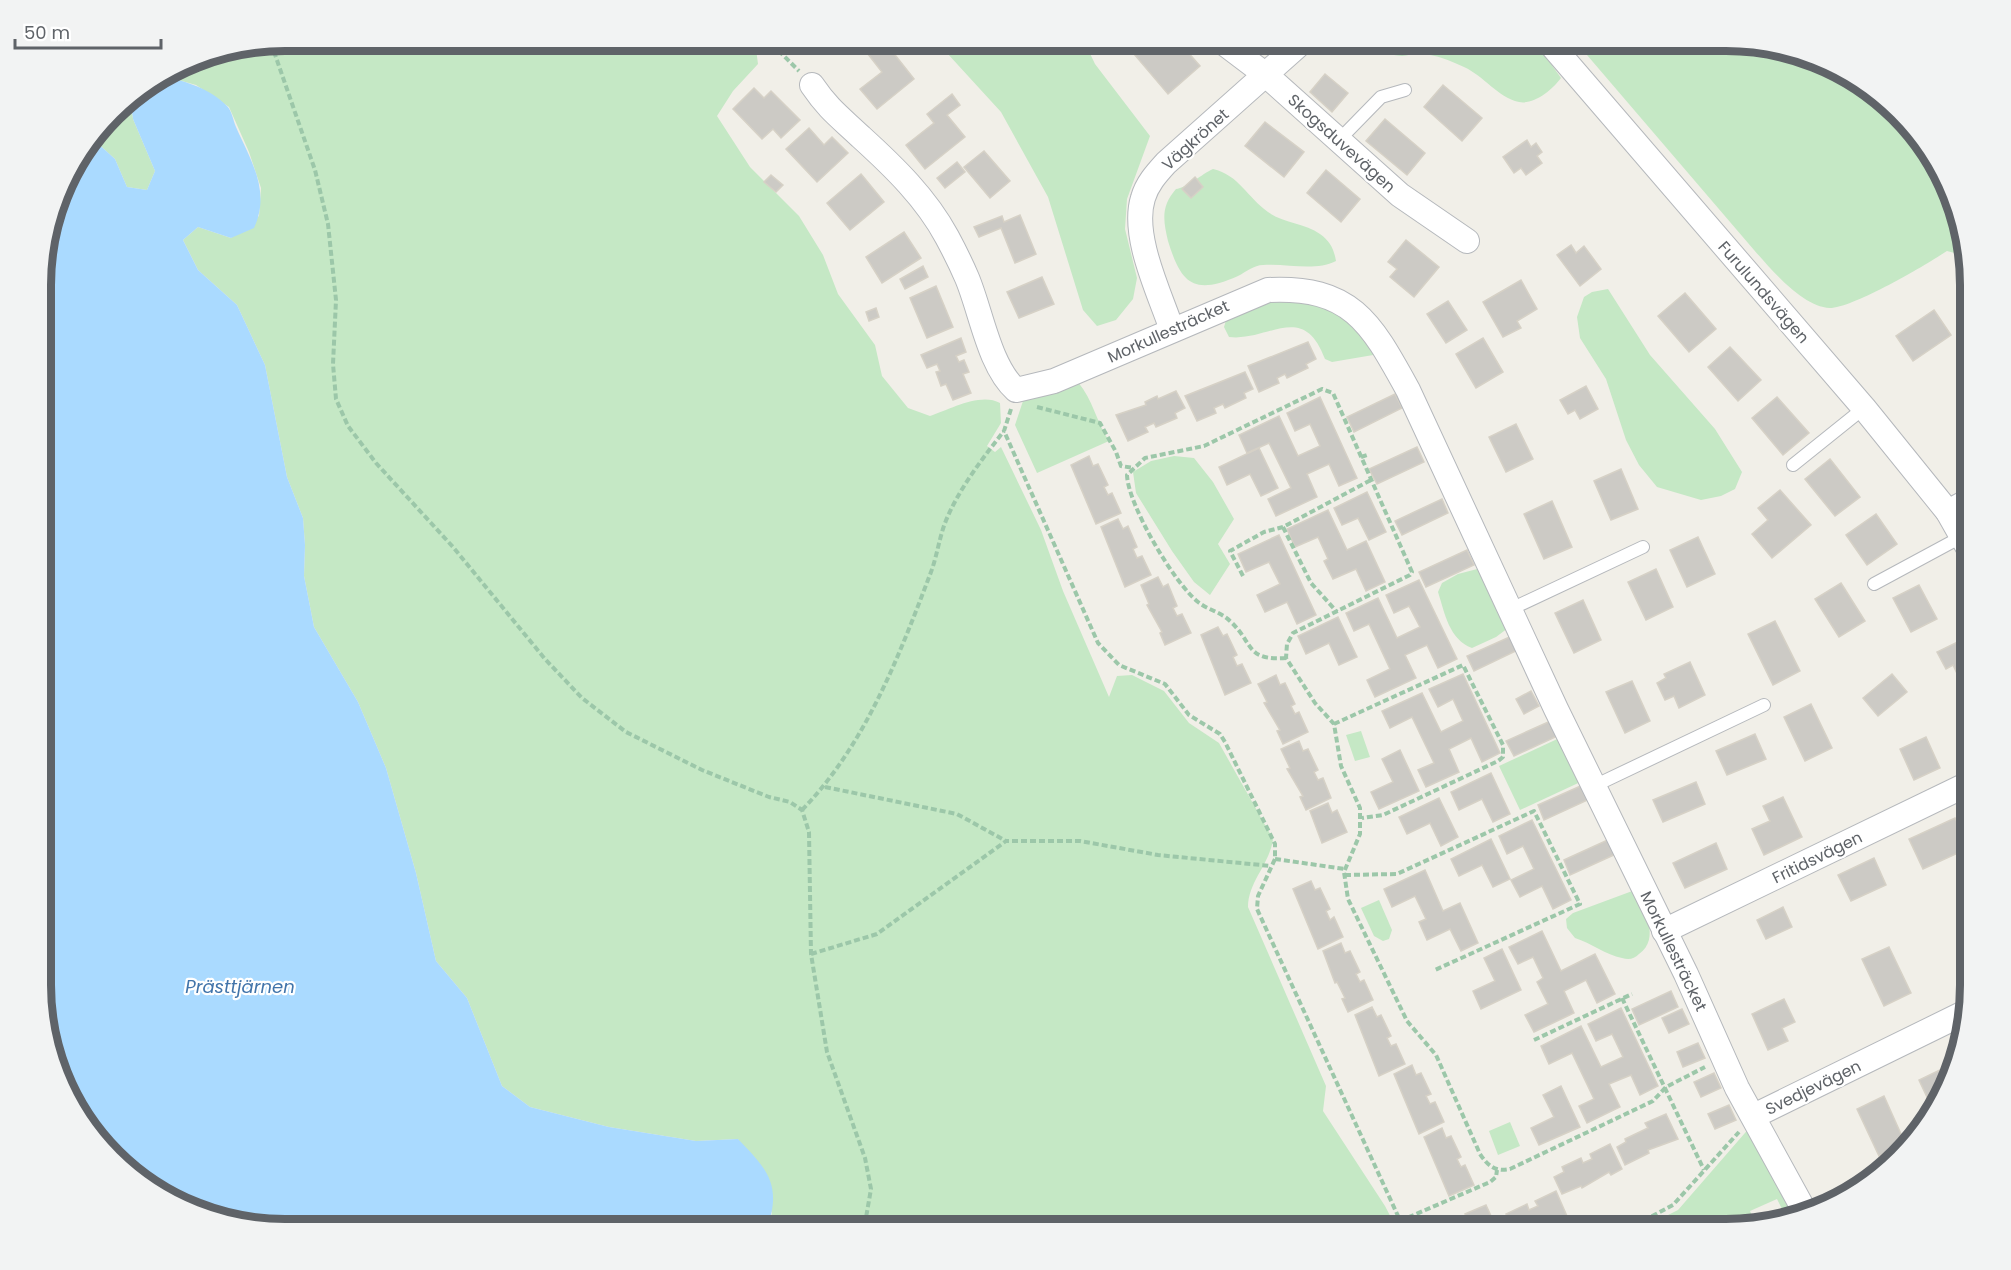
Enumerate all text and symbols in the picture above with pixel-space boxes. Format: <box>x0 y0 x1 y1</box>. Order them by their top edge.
scale bar <box>15 12 160 50</box>
text: 50 m <box>24 20 70 45</box>
street label: Skogsduvevägen <box>1283 89 1401 198</box>
street label: Vägkrönet <box>1157 103 1234 176</box>
street label: Furulundsvägen <box>1713 236 1815 349</box>
street label: Morkullesträcket <box>1104 294 1233 369</box>
street label: Fritidsvägen <box>1768 826 1866 889</box>
street label: Morkullesträcket <box>1635 887 1713 1015</box>
water label: Prästtjärnen <box>185 974 295 999</box>
street label: Svedjevägen <box>1762 1054 1865 1121</box>

